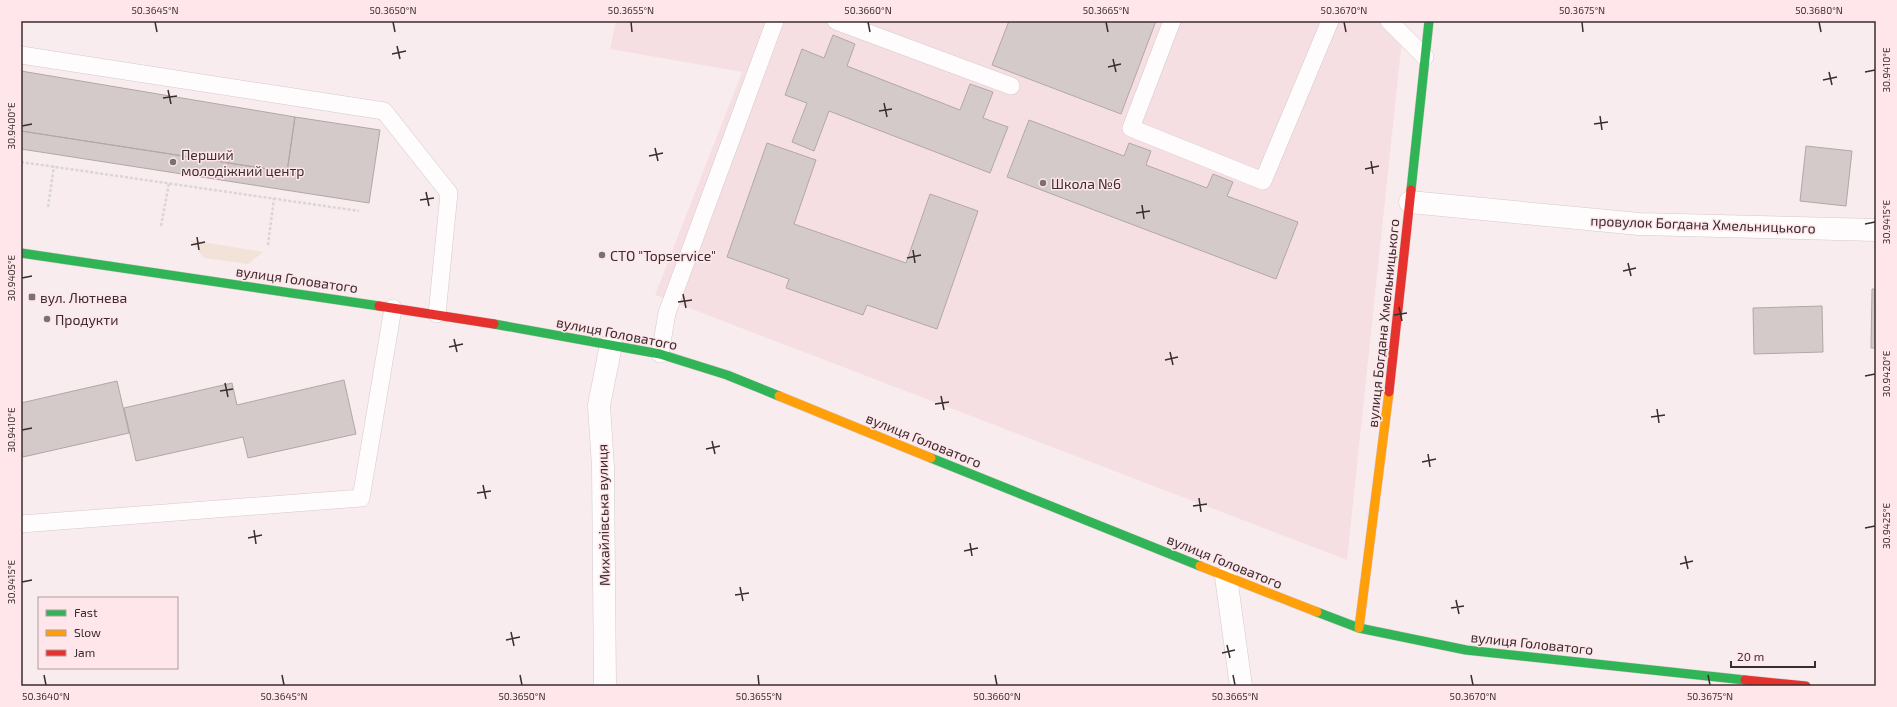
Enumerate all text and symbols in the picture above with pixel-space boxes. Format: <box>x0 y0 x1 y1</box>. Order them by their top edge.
text: 50.3645°N <box>131 4 179 16</box>
text: 50.3650°N <box>369 4 417 16</box>
text: 50.3655°N <box>608 4 654 16</box>
text: 50.3660°N <box>844 4 892 16</box>
text: 50.3665°N <box>1083 4 1129 16</box>
text: 50.3670°N <box>1321 4 1367 16</box>
text: 50.3675°N <box>1559 4 1605 16</box>
text: 50.3680°N <box>1795 4 1843 16</box>
text: 30.9410°E <box>1880 47 1892 93</box>
text: 30.9400°E <box>5 102 17 150</box>
place label: Перший молодіжний центр <box>181 146 304 179</box>
marker: Перший молодіжний центр <box>168 157 178 167</box>
place label: Школа №6 <box>1051 175 1121 192</box>
marker: Школа №6 <box>1038 178 1048 188</box>
text: 30.9415°E <box>1880 199 1892 244</box>
street label: провулок Богдана Хмельницького <box>1590 212 1816 236</box>
street label: вулиця Богдана Хмельницького <box>1364 218 1402 428</box>
place label: СТО "Topservice" <box>610 247 716 264</box>
marker: СТО "Topservice" <box>597 250 607 260</box>
text: 30.9405°E <box>5 254 17 301</box>
street label: вулиця Головатого <box>235 262 359 296</box>
place label: вул. Лютнева <box>40 289 127 306</box>
marker: вул. Лютнева <box>27 292 37 302</box>
place label: Продукти <box>55 311 118 328</box>
street label: вулиця Головатого <box>555 313 679 353</box>
marker: Продукти <box>42 314 52 324</box>
text: 30.9420°E <box>1880 350 1892 397</box>
text: 30.9410°E <box>5 407 17 453</box>
street label: вулиця Головатого <box>864 409 984 471</box>
street label: Михайлівська вулиця <box>593 444 613 586</box>
text: 30.9425°E <box>1880 503 1892 549</box>
street label: вулиця Головатого <box>1165 530 1285 592</box>
text: 30.9415°E <box>5 559 17 604</box>
legend <box>38 597 178 669</box>
text: Fast <box>74 605 98 619</box>
text: Slow <box>74 625 101 639</box>
street label: вулиця Головатого <box>1470 628 1594 658</box>
scale bar <box>1731 643 1815 669</box>
text: Jam <box>74 645 95 659</box>
text: 20 m <box>1737 649 1764 663</box>
text: 50.3640°N <box>22 690 70 702</box>
text: 50.3645°N <box>260 690 308 702</box>
text: 50.3650°N <box>498 690 546 702</box>
text: 50.3655°N <box>736 690 782 702</box>
text: 50.3660°N <box>973 690 1021 702</box>
text: 50.3665°N <box>1212 690 1258 702</box>
text: 50.3670°N <box>1450 690 1496 702</box>
text: 50.3675°N <box>1687 690 1733 702</box>

